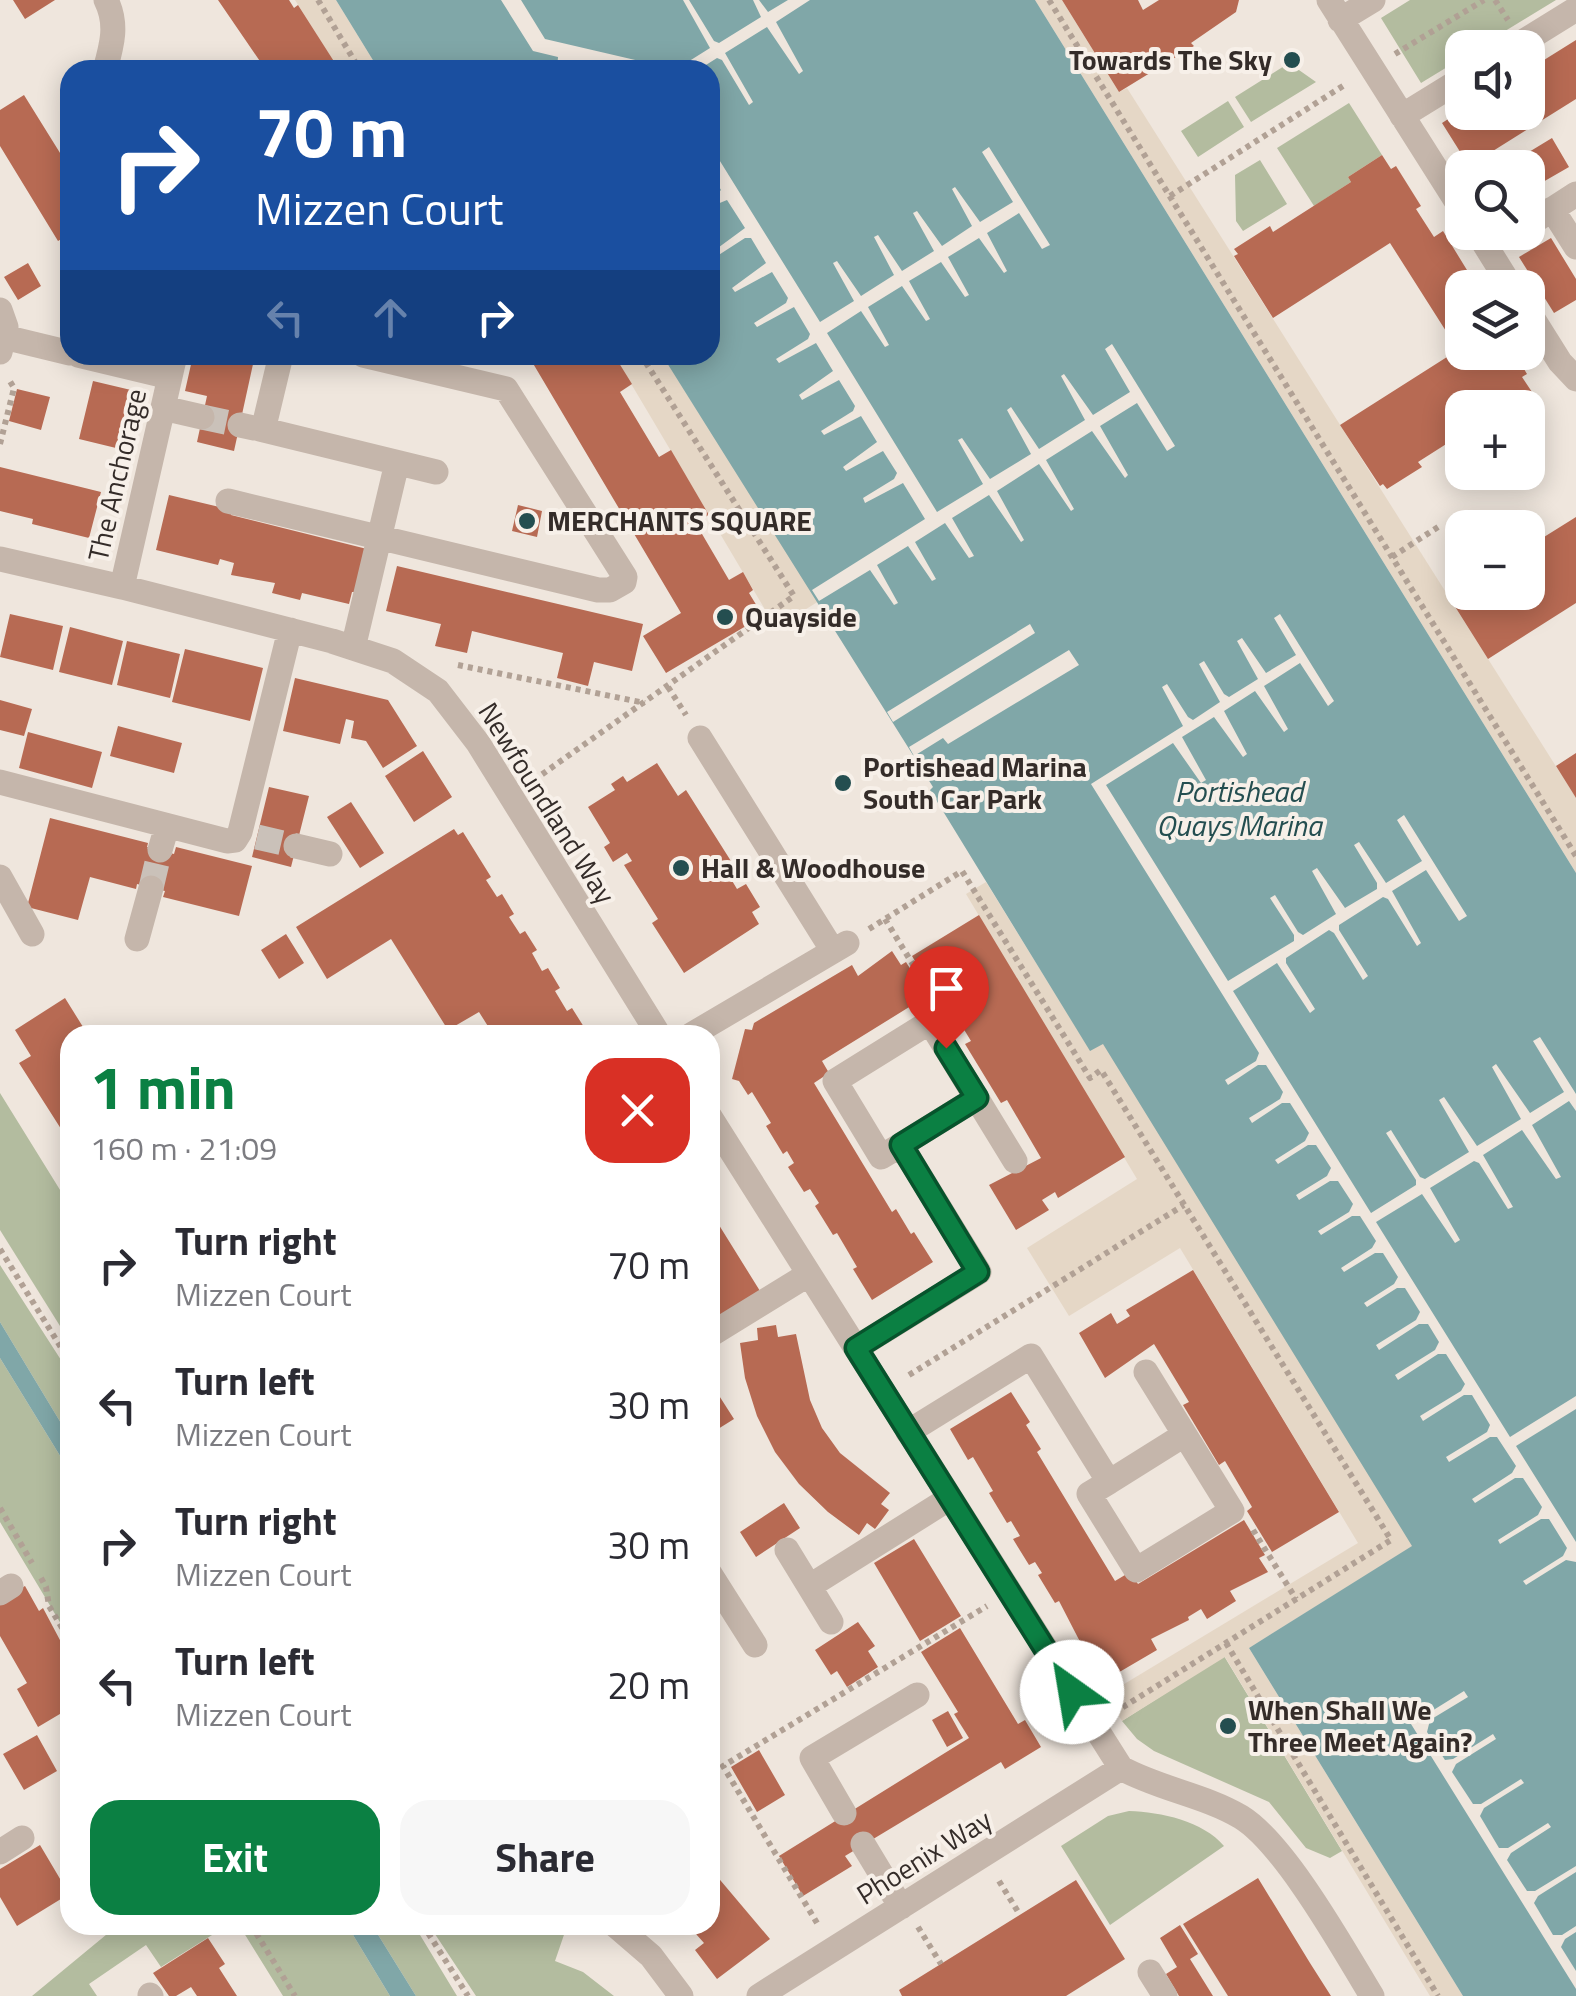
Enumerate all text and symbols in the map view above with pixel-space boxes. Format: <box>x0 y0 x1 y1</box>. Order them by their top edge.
map controls <box>1445 30 1545 610</box>
button: sound <box>1445 30 1545 130</box>
place label: Towards The Sky <box>1069 38 1272 81</box>
marker: Towards The Sky <box>1281 49 1303 71</box>
text: 70 m <box>255 78 408 184</box>
icon: right <box>90 100 220 230</box>
button: search <box>1445 150 1545 250</box>
text: Mizzen Court <box>255 174 503 242</box>
button: layers <box>1445 270 1545 370</box>
icon: left <box>258 290 313 345</box>
icon: ahead <box>363 290 418 345</box>
icon: right <box>468 290 523 345</box>
street label: The Anchorage <box>76 384 157 566</box>
button: + <box>1445 390 1545 490</box>
place label: MERCHANTS SQUARE <box>547 499 812 542</box>
marker: MERCHANTS SQUARE <box>516 510 538 532</box>
button: − <box>1445 510 1545 610</box>
place label: Quayside <box>745 595 857 638</box>
marker: Quayside <box>714 606 736 628</box>
street label: Newfoundland Way <box>468 693 627 912</box>
place label: Portishead Marina South Car Park <box>863 745 1087 820</box>
water label: Portishead Quays Marina <box>1156 768 1324 848</box>
marker: Portishead Marina South Car Park <box>832 772 854 794</box>
place label: Hall & Woodhouse <box>701 846 925 889</box>
marker: Hall & Woodhouse <box>670 857 692 879</box>
pin <box>904 946 989 1049</box>
icon: arrive <box>919 961 974 1016</box>
text: 1 min <box>90 1041 236 1132</box>
button: close <box>585 1058 690 1163</box>
text: 160 m · 21:09 <box>90 1124 277 1172</box>
text: Turn right <box>175 1212 337 1270</box>
text: 70 m <box>607 1236 690 1294</box>
icon: right <box>90 1238 145 1293</box>
text: Mizzen Court <box>175 1270 352 1318</box>
text: Turn left <box>175 1352 315 1410</box>
text: 30 m <box>607 1376 690 1434</box>
icon: left <box>90 1378 145 1433</box>
text: Mizzen Court <box>175 1410 352 1458</box>
text: Turn right <box>175 1492 337 1550</box>
text: 30 m <box>607 1516 690 1574</box>
icon: right <box>90 1518 145 1573</box>
text: Mizzen Court <box>175 1550 352 1598</box>
text: Turn left <box>175 1632 315 1690</box>
position arrow <box>1020 1640 1124 1744</box>
text: 20 m <box>607 1656 690 1714</box>
icon: left <box>90 1658 145 1713</box>
place label: When Shall We Three Meet Again? <box>1248 1688 1473 1763</box>
text: Mizzen Court <box>175 1690 352 1738</box>
marker: When Shall We Three Meet Again? <box>1217 1715 1239 1737</box>
street label: Phoenix Way <box>848 1798 1000 1915</box>
button: Exit <box>90 1800 380 1915</box>
button: Share <box>400 1800 690 1915</box>

